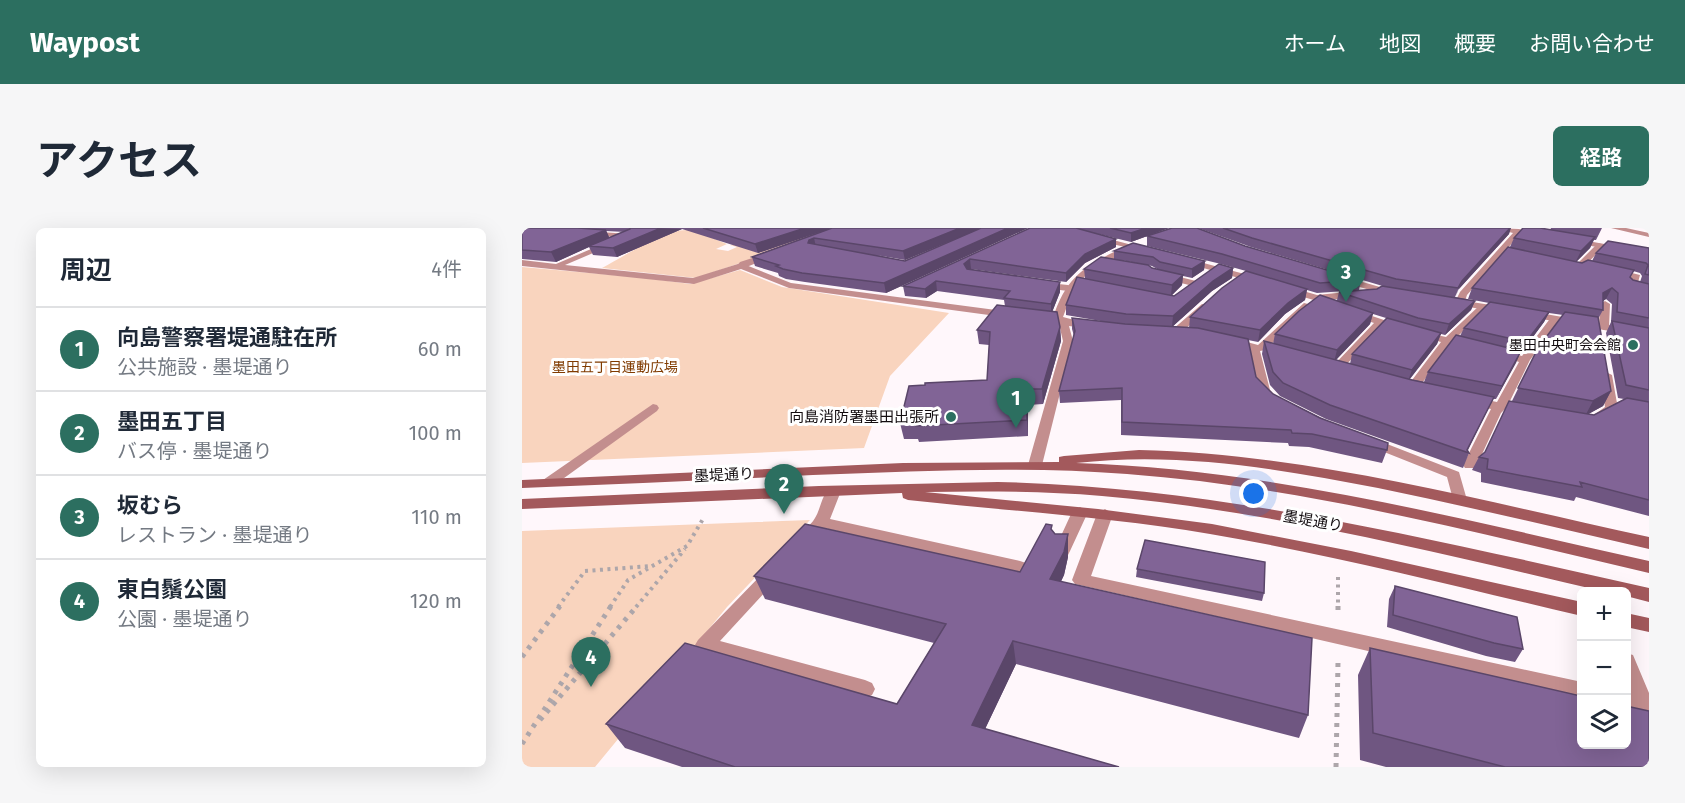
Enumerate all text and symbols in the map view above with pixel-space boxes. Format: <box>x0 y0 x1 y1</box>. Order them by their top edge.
text: Waypost <box>30 26 140 59</box>
text: ホーム <box>1284 31 1346 57</box>
text: 地図 <box>1379 31 1421 57</box>
text: 概要 <box>1454 31 1496 57</box>
text: お問い合わせ <box>1529 31 1655 57</box>
button: 経路 <box>1553 126 1649 186</box>
text: アクセス <box>36 136 202 186</box>
pin: 3 <box>1326 253 1366 302</box>
text: 周辺 <box>60 255 112 286</box>
text: 4件 <box>431 257 462 281</box>
text: 向島警察署堤通駐在所 <box>117 324 337 351</box>
text: 1 <box>75 337 84 361</box>
text: 60 m <box>418 337 462 361</box>
place label: 墨田中央町会会館 <box>1509 337 1621 354</box>
marker: 墨田中央町会会館 <box>1626 338 1640 352</box>
text: 公共施設 · 墨堤通り <box>117 355 292 379</box>
park label: 墨田五丁目運動広場 <box>552 359 678 376</box>
pin: 1 <box>996 378 1036 428</box>
text: 墨田五丁目 <box>117 408 227 435</box>
place label: 向島消防署墨田出張所 <box>789 408 939 426</box>
marker: 向島消防署墨田出張所 <box>944 410 958 424</box>
text: 2 <box>74 421 85 445</box>
text: 100 m <box>409 421 462 445</box>
text: バス停 · 墨堤通り <box>117 439 272 463</box>
street label: 墨堤通り <box>694 464 754 486</box>
pin: 2 <box>764 464 804 514</box>
your location <box>1239 479 1268 508</box>
text: 坂むら <box>117 492 183 519</box>
text: 3 <box>74 505 85 529</box>
text: 110 m <box>411 505 462 529</box>
street label: 墨堤通り <box>1282 507 1344 535</box>
text: レストラン · 墨堤通り <box>117 523 312 547</box>
text: 東白鬚公園 <box>117 576 227 603</box>
map controls <box>1577 587 1631 749</box>
button: + <box>1577 587 1631 641</box>
text: 4 <box>74 589 85 613</box>
text: 120 m <box>410 589 462 613</box>
text: 公園 · 墨堤通り <box>117 607 252 631</box>
pin: 4 <box>572 638 610 687</box>
button: − <box>1577 641 1631 695</box>
button: layers <box>1577 695 1631 749</box>

